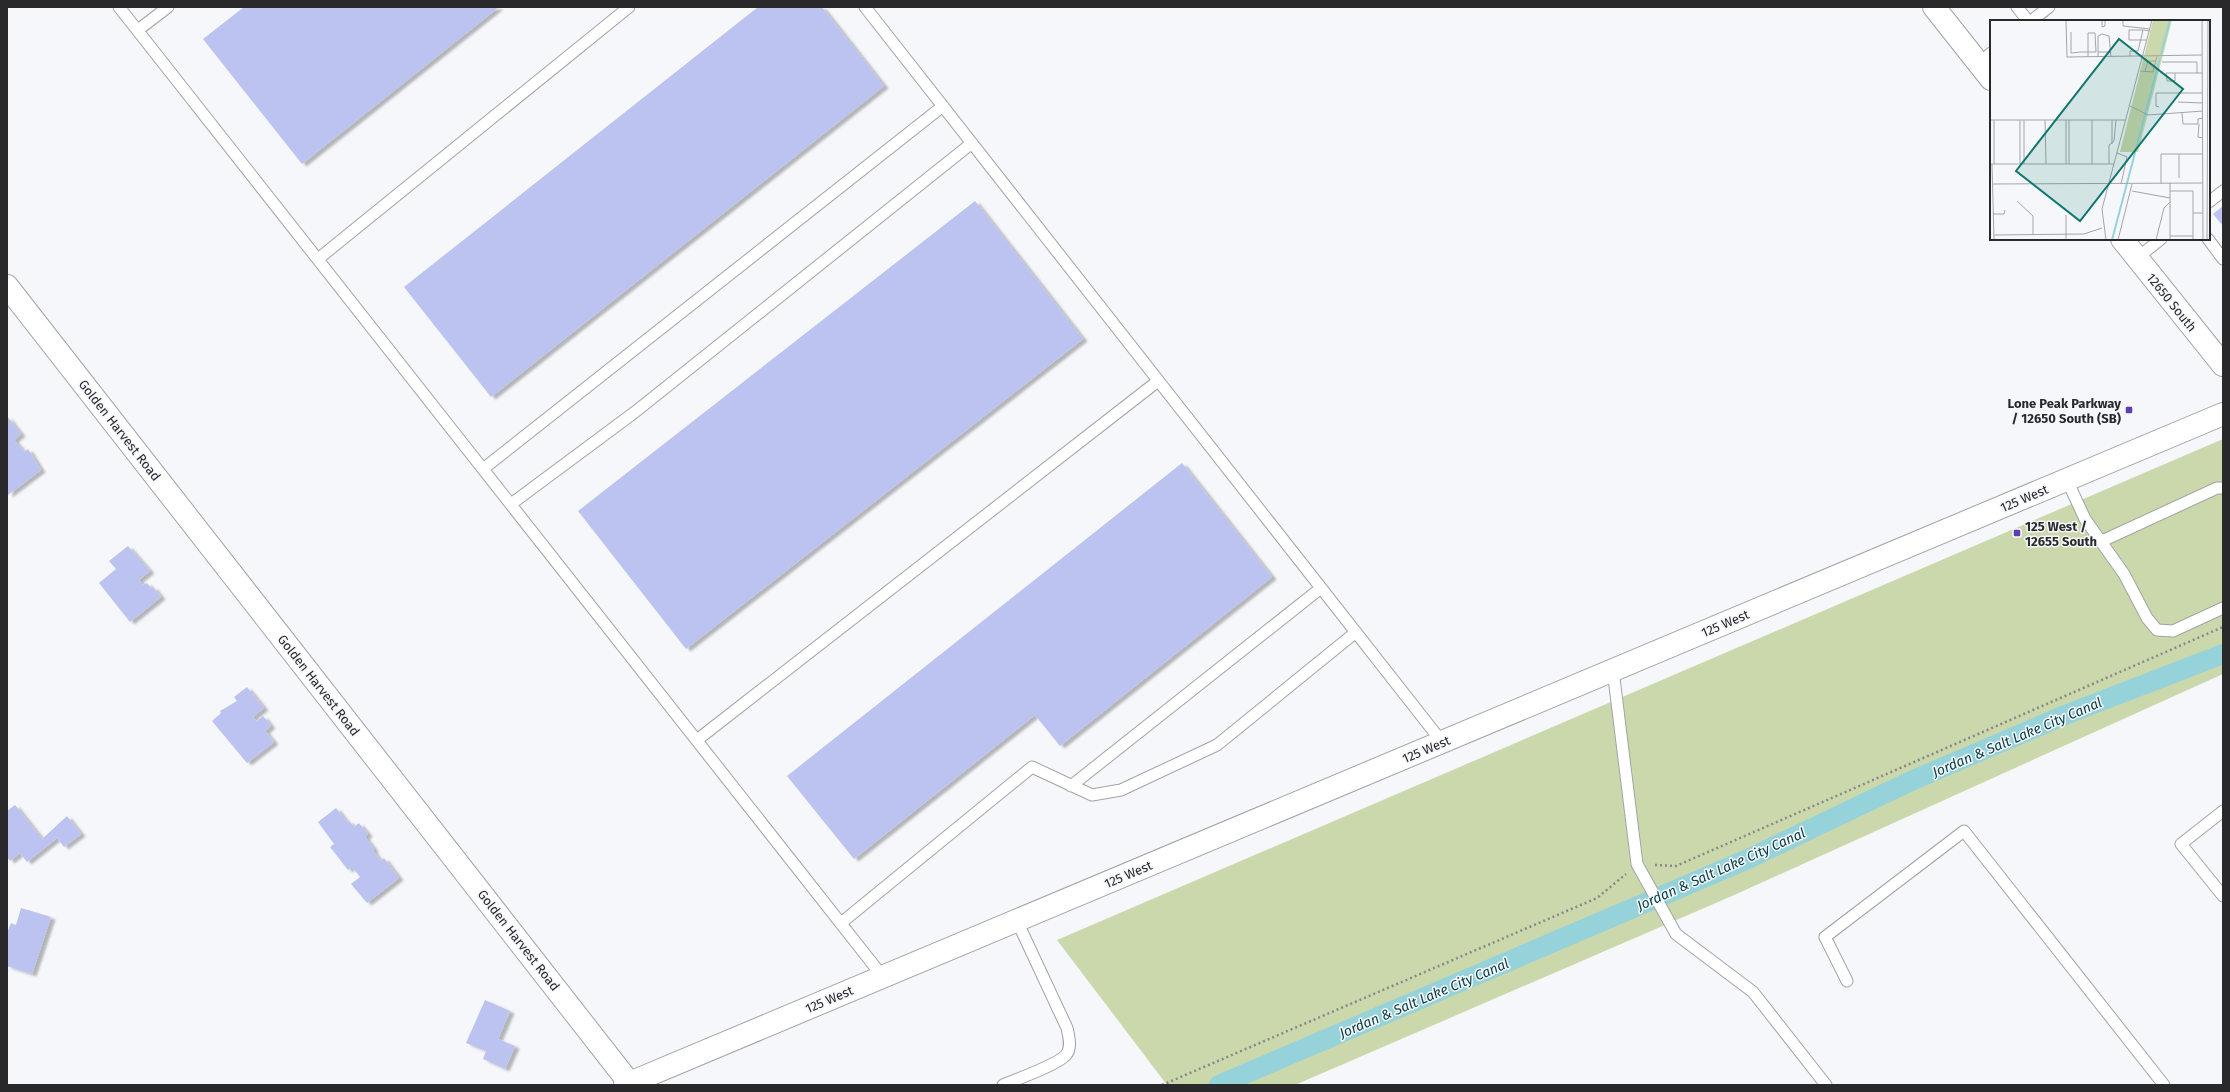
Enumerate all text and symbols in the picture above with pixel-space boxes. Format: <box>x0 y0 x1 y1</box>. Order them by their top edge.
inset map <box>1990 20 2210 240</box>
street label: 12650 South <box>2144 270 2200 335</box>
street label: Golden Harvest Road <box>76 377 164 484</box>
place label: Lone Peak Parkway / 12650 South (SB) <box>2008 396 2121 426</box>
marker: Lone Peak Parkway / 12650 South (SB) <box>2124 405 2134 415</box>
street label: 125 West <box>1998 482 2051 515</box>
place label: 125 West / 12655 South <box>2025 519 2097 549</box>
marker: 125 West / 12655 South <box>2012 528 2022 538</box>
street label: 125 West <box>1699 607 1752 640</box>
street label: Golden Harvest Road <box>275 632 363 739</box>
water label: Jordan & Salt Lake City Canal <box>1929 694 2105 781</box>
street label: 125 West <box>1400 733 1453 766</box>
water label: Jordan & Salt Lake City Canal <box>1633 825 1808 915</box>
street label: 125 West <box>1102 858 1155 891</box>
street label: Golden Harvest Road <box>475 887 563 994</box>
water label: Jordan & Salt Lake City Canal <box>1336 955 1512 1042</box>
street label: 125 West <box>803 983 856 1016</box>

